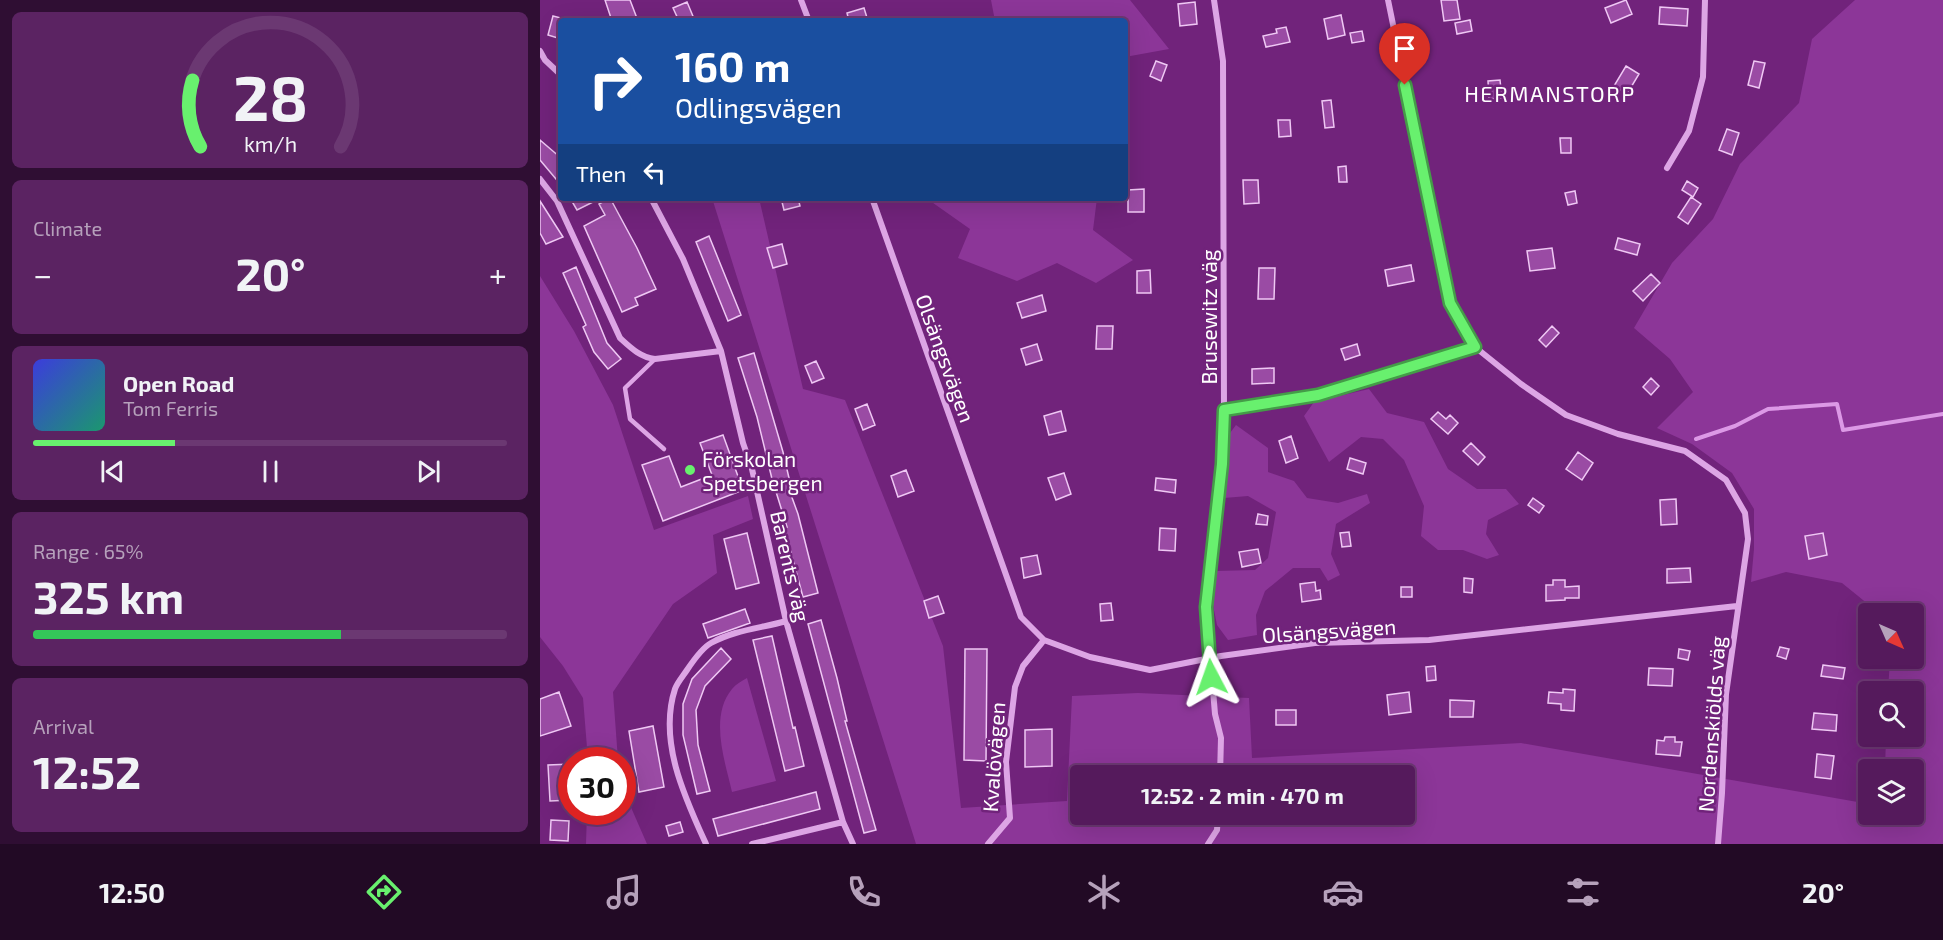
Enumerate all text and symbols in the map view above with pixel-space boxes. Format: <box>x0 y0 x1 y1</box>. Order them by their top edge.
pin <box>1379 23 1430 85</box>
icon: arrive <box>1388 32 1421 65</box>
text: 160 m <box>675 40 791 90</box>
icon: right <box>576 42 654 120</box>
text: 28 <box>232 59 308 134</box>
district label: HERMANSTORP <box>1464 80 1636 106</box>
text: Odlingsvägen <box>675 91 842 123</box>
text: km/h <box>243 131 297 156</box>
icon: left <box>638 156 671 189</box>
text: Then <box>576 160 626 186</box>
text: Climate <box>33 216 102 240</box>
text: 20° <box>236 246 306 300</box>
street label: Brusewitz väg <box>1196 249 1221 385</box>
text: − <box>33 254 52 294</box>
text: + <box>489 254 507 294</box>
street label: Olsängsvägen <box>911 290 981 426</box>
text: Open Road <box>123 370 235 396</box>
text: Tom Ferris <box>123 396 218 420</box>
place label: Förskolan Spetsbergen <box>702 446 823 495</box>
icon: previous <box>96 455 129 488</box>
icon: pause <box>254 455 287 488</box>
icon: next <box>412 455 445 488</box>
marker: Förskolan Spetsbergen <box>683 463 697 477</box>
street label: Barents väg <box>766 508 816 624</box>
text: Range · 65% <box>33 539 143 563</box>
text: 325 km <box>33 569 184 623</box>
north arrow <box>1858 603 1924 669</box>
map controls <box>1858 603 1924 825</box>
street label: Olsängsvägen <box>1261 613 1397 647</box>
street label: Nordenskiölds väg <box>1692 635 1730 813</box>
position arrow <box>1179 645 1243 709</box>
button: search <box>1858 681 1924 747</box>
street label: Kvalövägen <box>977 701 1009 813</box>
text: Arrival <box>33 714 94 738</box>
text: 12:52 <box>33 744 141 798</box>
speed limit sign: 30 <box>558 747 636 825</box>
button: layers <box>1858 759 1924 825</box>
text: 12:52 · 2 min · 470 m <box>1141 782 1344 808</box>
icon: directions <box>363 871 405 913</box>
icon: music <box>603 871 645 913</box>
icon: phone <box>843 871 885 913</box>
icon: climate <box>1083 871 1125 913</box>
icon: car <box>1322 871 1364 913</box>
icon: filters <box>1562 871 1604 913</box>
text: 12:50 <box>99 876 165 908</box>
text: 20° <box>1802 876 1844 908</box>

